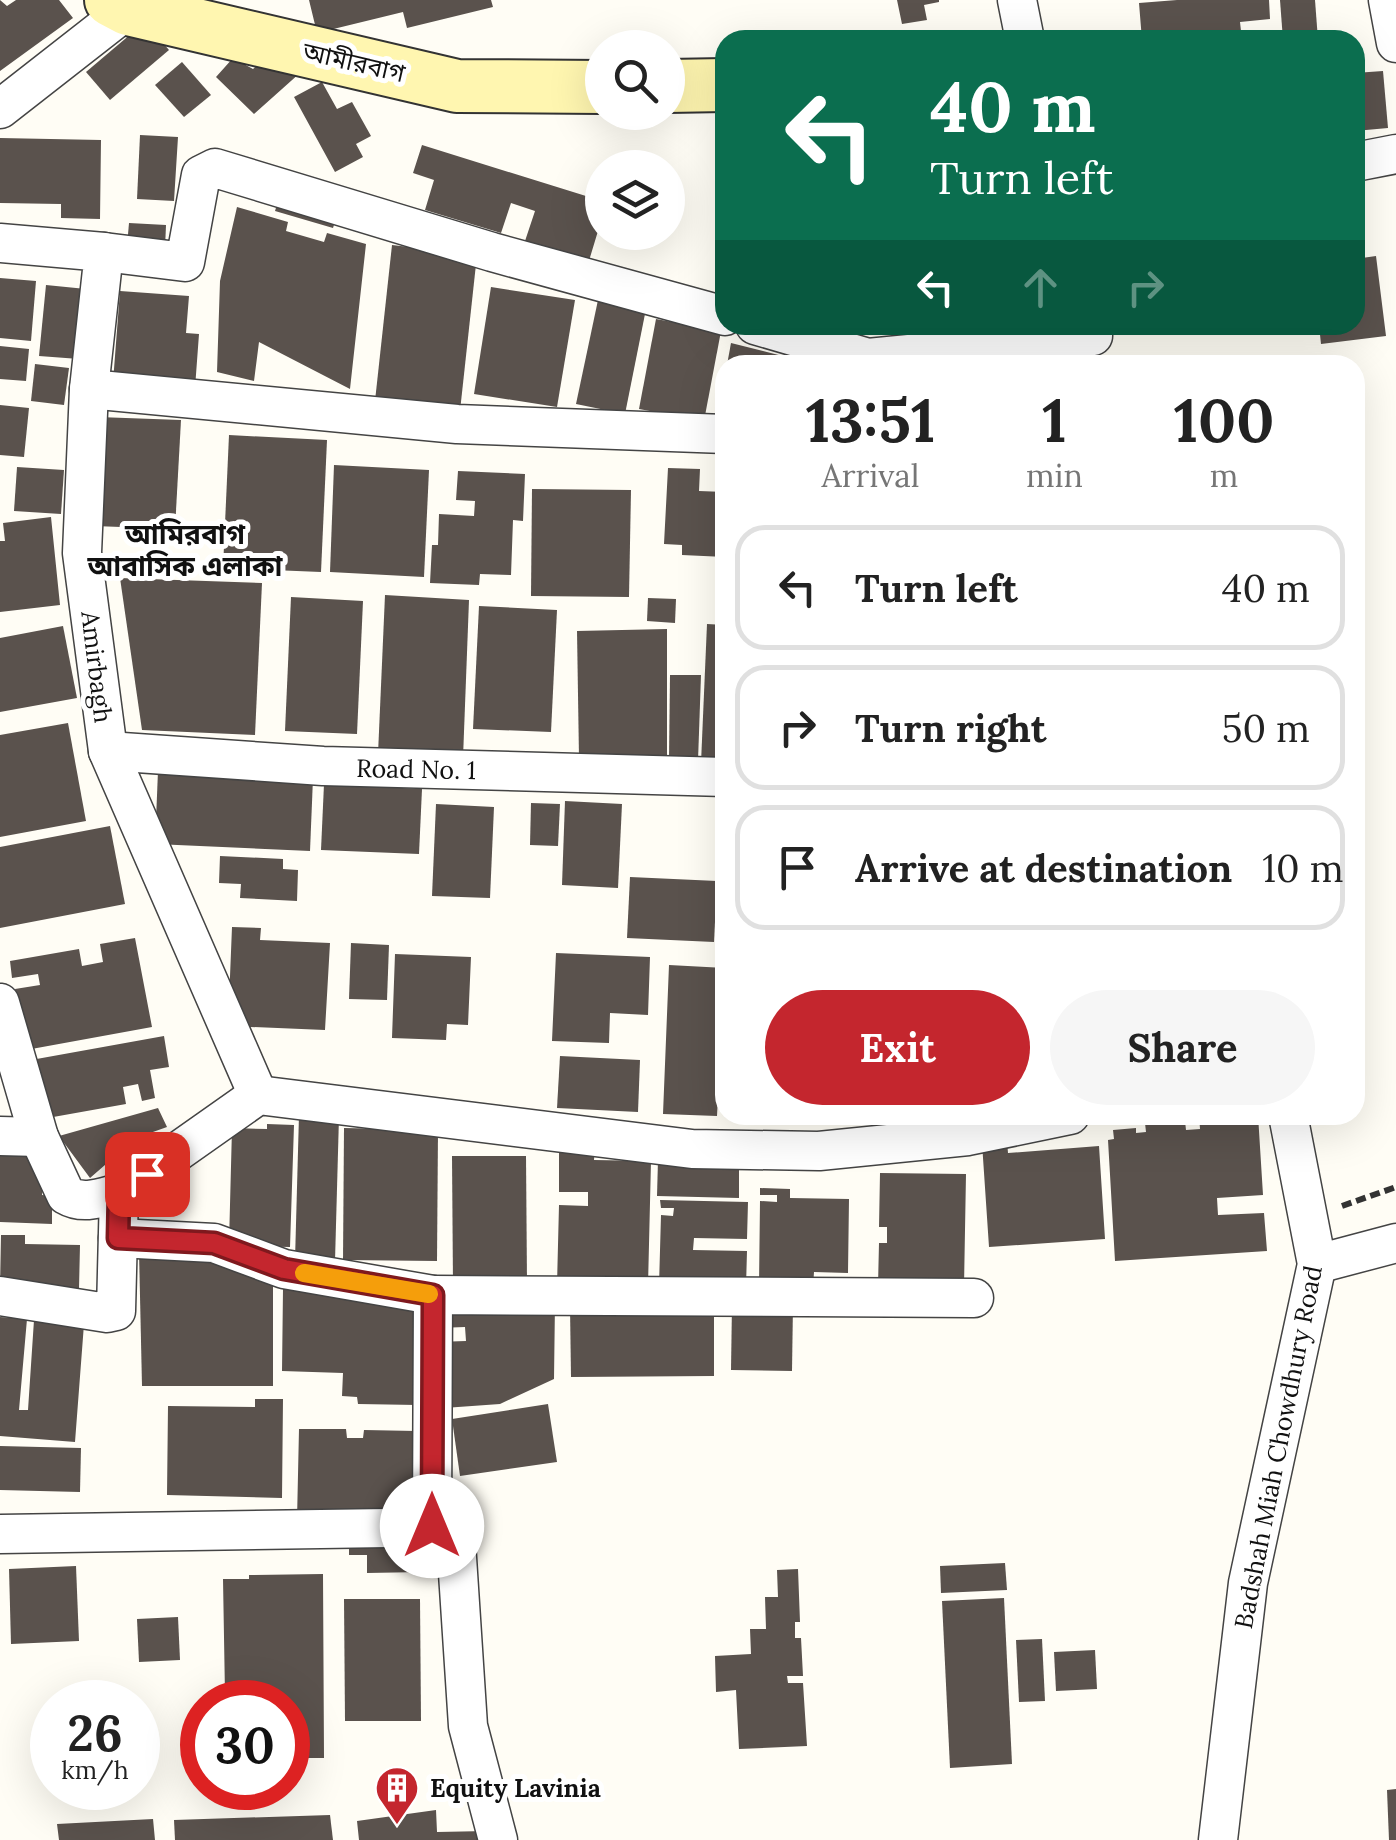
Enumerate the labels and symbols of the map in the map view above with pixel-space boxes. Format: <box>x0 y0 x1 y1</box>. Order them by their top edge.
street label: আমীরবাগ <box>299 35 409 89</box>
district label: আমিরবাগ আবাসিক এলাকা <box>87 516 284 584</box>
street label: Amirbagh <box>74 608 120 725</box>
street label: Road No. 1 <box>356 752 476 786</box>
pin <box>105 1132 190 1217</box>
street label: Badshah Miah Chowdhury Road <box>1227 1263 1329 1631</box>
position arrow <box>380 1474 484 1578</box>
speed limit sign: 30 <box>180 1680 310 1810</box>
building icon: Equity Lavinia <box>374 1765 420 1826</box>
place label: Equity Lavinia <box>430 1772 601 1804</box>

